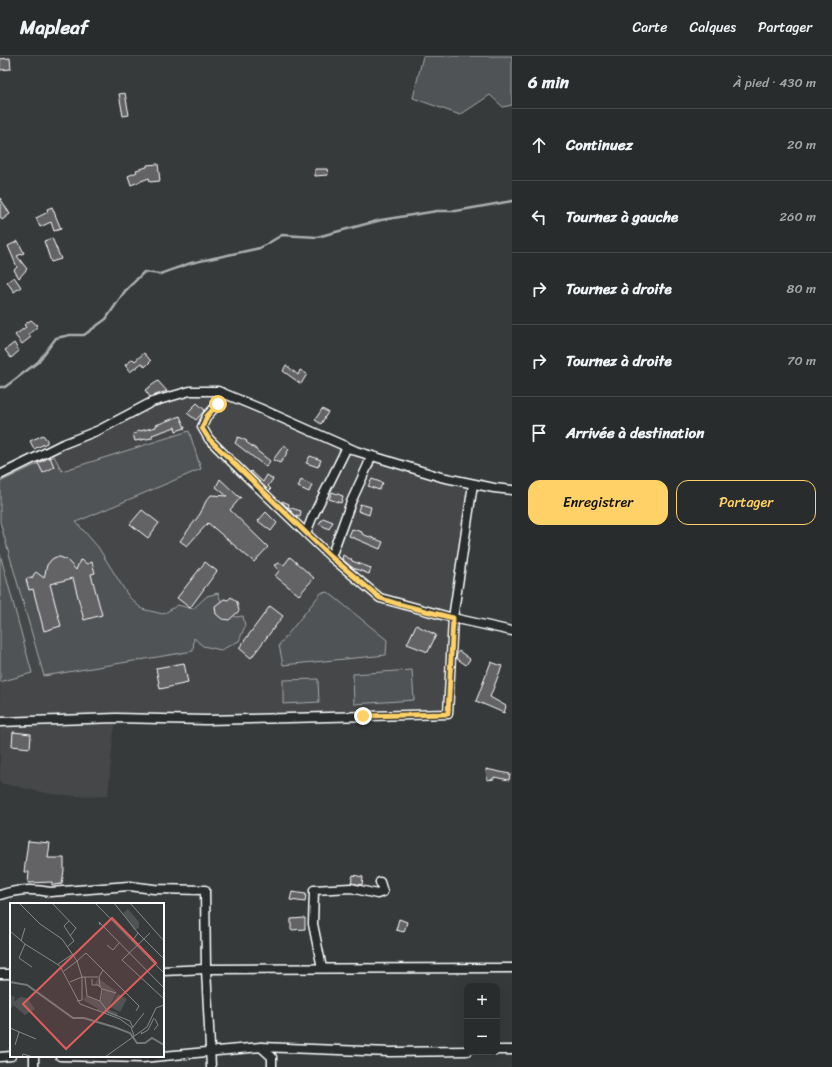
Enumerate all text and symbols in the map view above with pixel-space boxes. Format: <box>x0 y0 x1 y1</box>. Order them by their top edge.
text: Mapleaf <box>20 11 88 44</box>
text: Carte <box>633 15 667 40</box>
text: Calques <box>689 15 736 40</box>
text: Partager <box>758 15 812 40</box>
text: 6 min <box>528 67 569 97</box>
text: À pied · 430 m <box>733 71 816 94</box>
text: Continuez <box>566 132 633 158</box>
text: 20 m <box>787 133 816 156</box>
icon: ahead <box>528 134 550 156</box>
text: Tournez à gauche <box>566 204 678 230</box>
text: 260 m <box>780 205 816 228</box>
icon: left <box>528 206 550 228</box>
text: Tournez à droite <box>566 276 672 302</box>
text: 80 m <box>787 277 816 300</box>
icon: right <box>528 278 550 300</box>
text: Tournez à droite <box>566 348 672 374</box>
text: 70 m <box>787 349 816 372</box>
icon: right <box>528 350 550 372</box>
route start <box>209 395 227 413</box>
text: Arrivée à destination <box>566 420 704 446</box>
icon: arrive <box>528 422 550 444</box>
button: Enregistrer <box>528 480 668 525</box>
button: Partager <box>676 480 816 525</box>
route end <box>354 707 372 725</box>
inset map <box>10 903 164 1057</box>
map controls <box>464 983 500 1055</box>
button: + <box>464 983 500 1019</box>
button: − <box>464 1019 500 1055</box>

